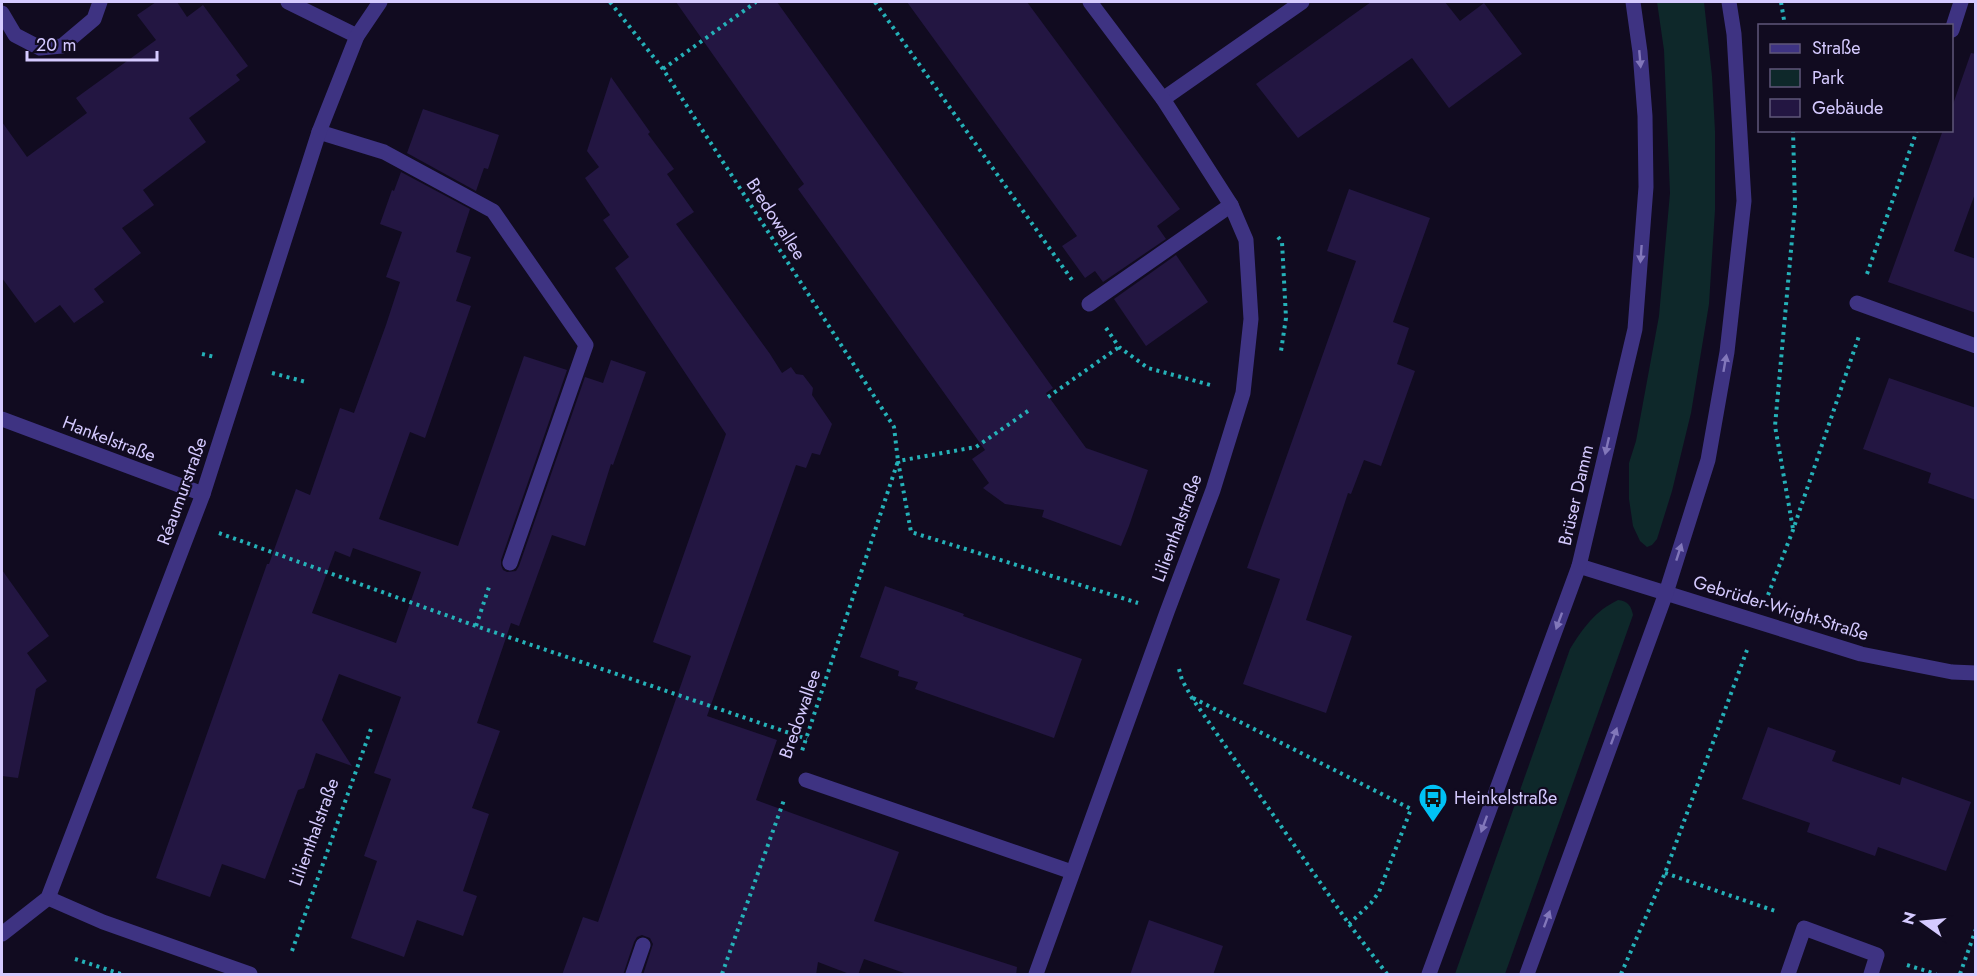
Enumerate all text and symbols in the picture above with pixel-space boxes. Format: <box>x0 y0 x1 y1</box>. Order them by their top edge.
scale bar <box>27 24 158 62</box>
legend <box>1758 24 1953 132</box>
text: 20 m <box>36 32 76 58</box>
text: Straße <box>1812 35 1860 61</box>
one-way arrow <box>1636 50 1645 69</box>
text: Park <box>1812 65 1844 91</box>
text: Gebäude <box>1812 95 1883 121</box>
street label: Bredowallee <box>740 173 812 265</box>
one-way arrow <box>1636 245 1645 264</box>
one-way arrow <box>1721 354 1730 373</box>
street label: Hankelstraße <box>59 409 159 469</box>
street label: Réaumurstraße <box>150 433 214 549</box>
one-way arrow <box>1602 436 1612 455</box>
street label: Brüser Damm <box>1552 442 1600 548</box>
street label: Lilienthalstraße <box>1146 471 1208 585</box>
one-way arrow <box>1674 543 1684 561</box>
street label: Gebrüder-Wright-Straße <box>1690 569 1872 647</box>
one-way arrow <box>1553 612 1563 630</box>
street label: Bredowallee <box>773 666 827 762</box>
one-way arrow <box>1609 727 1619 745</box>
street label: Lilienthalstraße <box>283 775 345 889</box>
bus stop icon: Heinkelstraße <box>1417 782 1449 824</box>
place label: Heinkelstraße <box>1454 785 1557 811</box>
one-way arrow <box>1479 815 1489 833</box>
north arrow <box>1893 892 1953 952</box>
text: N <box>1896 909 1922 927</box>
one-way arrow <box>1543 910 1553 928</box>

